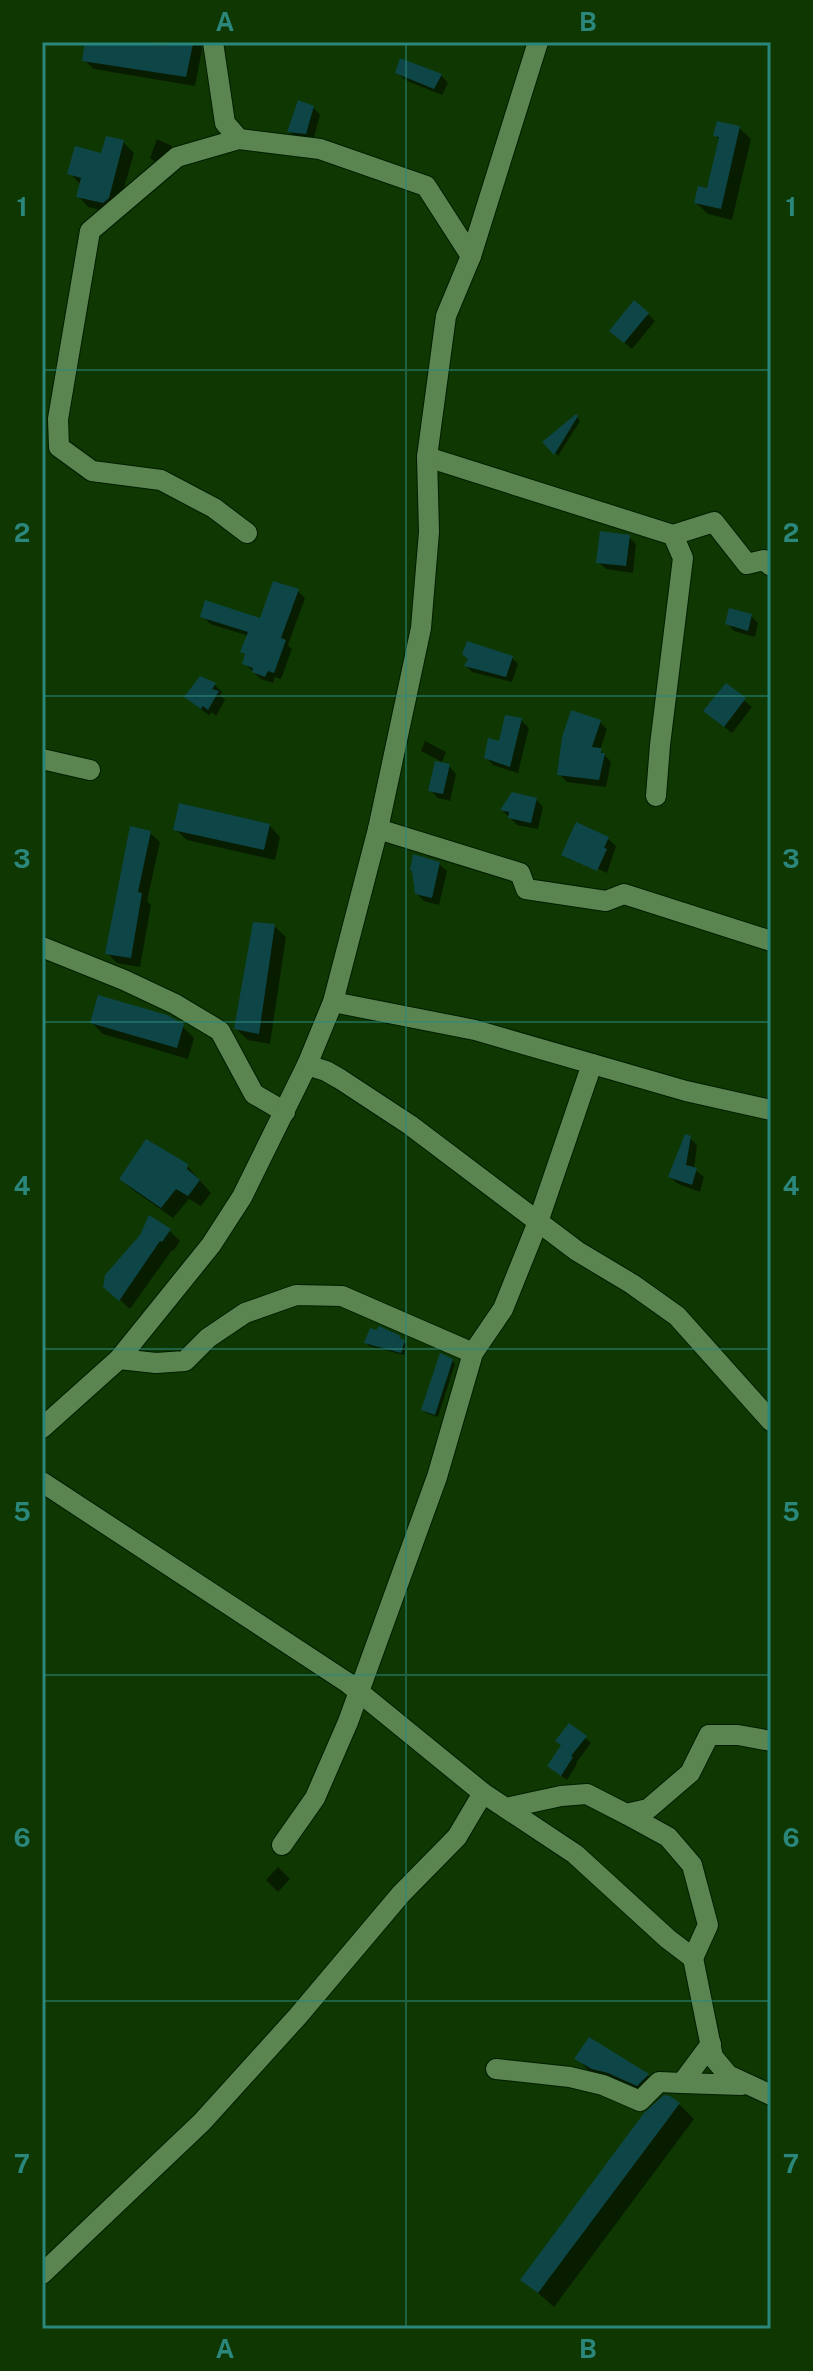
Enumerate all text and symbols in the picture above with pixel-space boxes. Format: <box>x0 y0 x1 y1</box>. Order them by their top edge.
text: A <box>216 6 235 37</box>
text: B <box>579 6 597 37</box>
text: 1 <box>16 191 28 222</box>
text: 1 <box>785 191 797 222</box>
text: 2 <box>14 517 30 548</box>
text: 2 <box>783 517 799 548</box>
text: 3 <box>13 843 31 874</box>
text: 3 <box>782 843 800 874</box>
text: 4 <box>13 1170 31 1201</box>
text: 4 <box>782 1170 800 1201</box>
text: 5 <box>13 1496 31 1527</box>
text: 5 <box>782 1496 800 1527</box>
text: 6 <box>13 1822 31 1853</box>
text: 6 <box>782 1822 800 1853</box>
text: 7 <box>14 2148 30 2179</box>
text: 7 <box>783 2148 799 2179</box>
text: A <box>216 2333 235 2364</box>
text: B <box>579 2333 597 2364</box>

